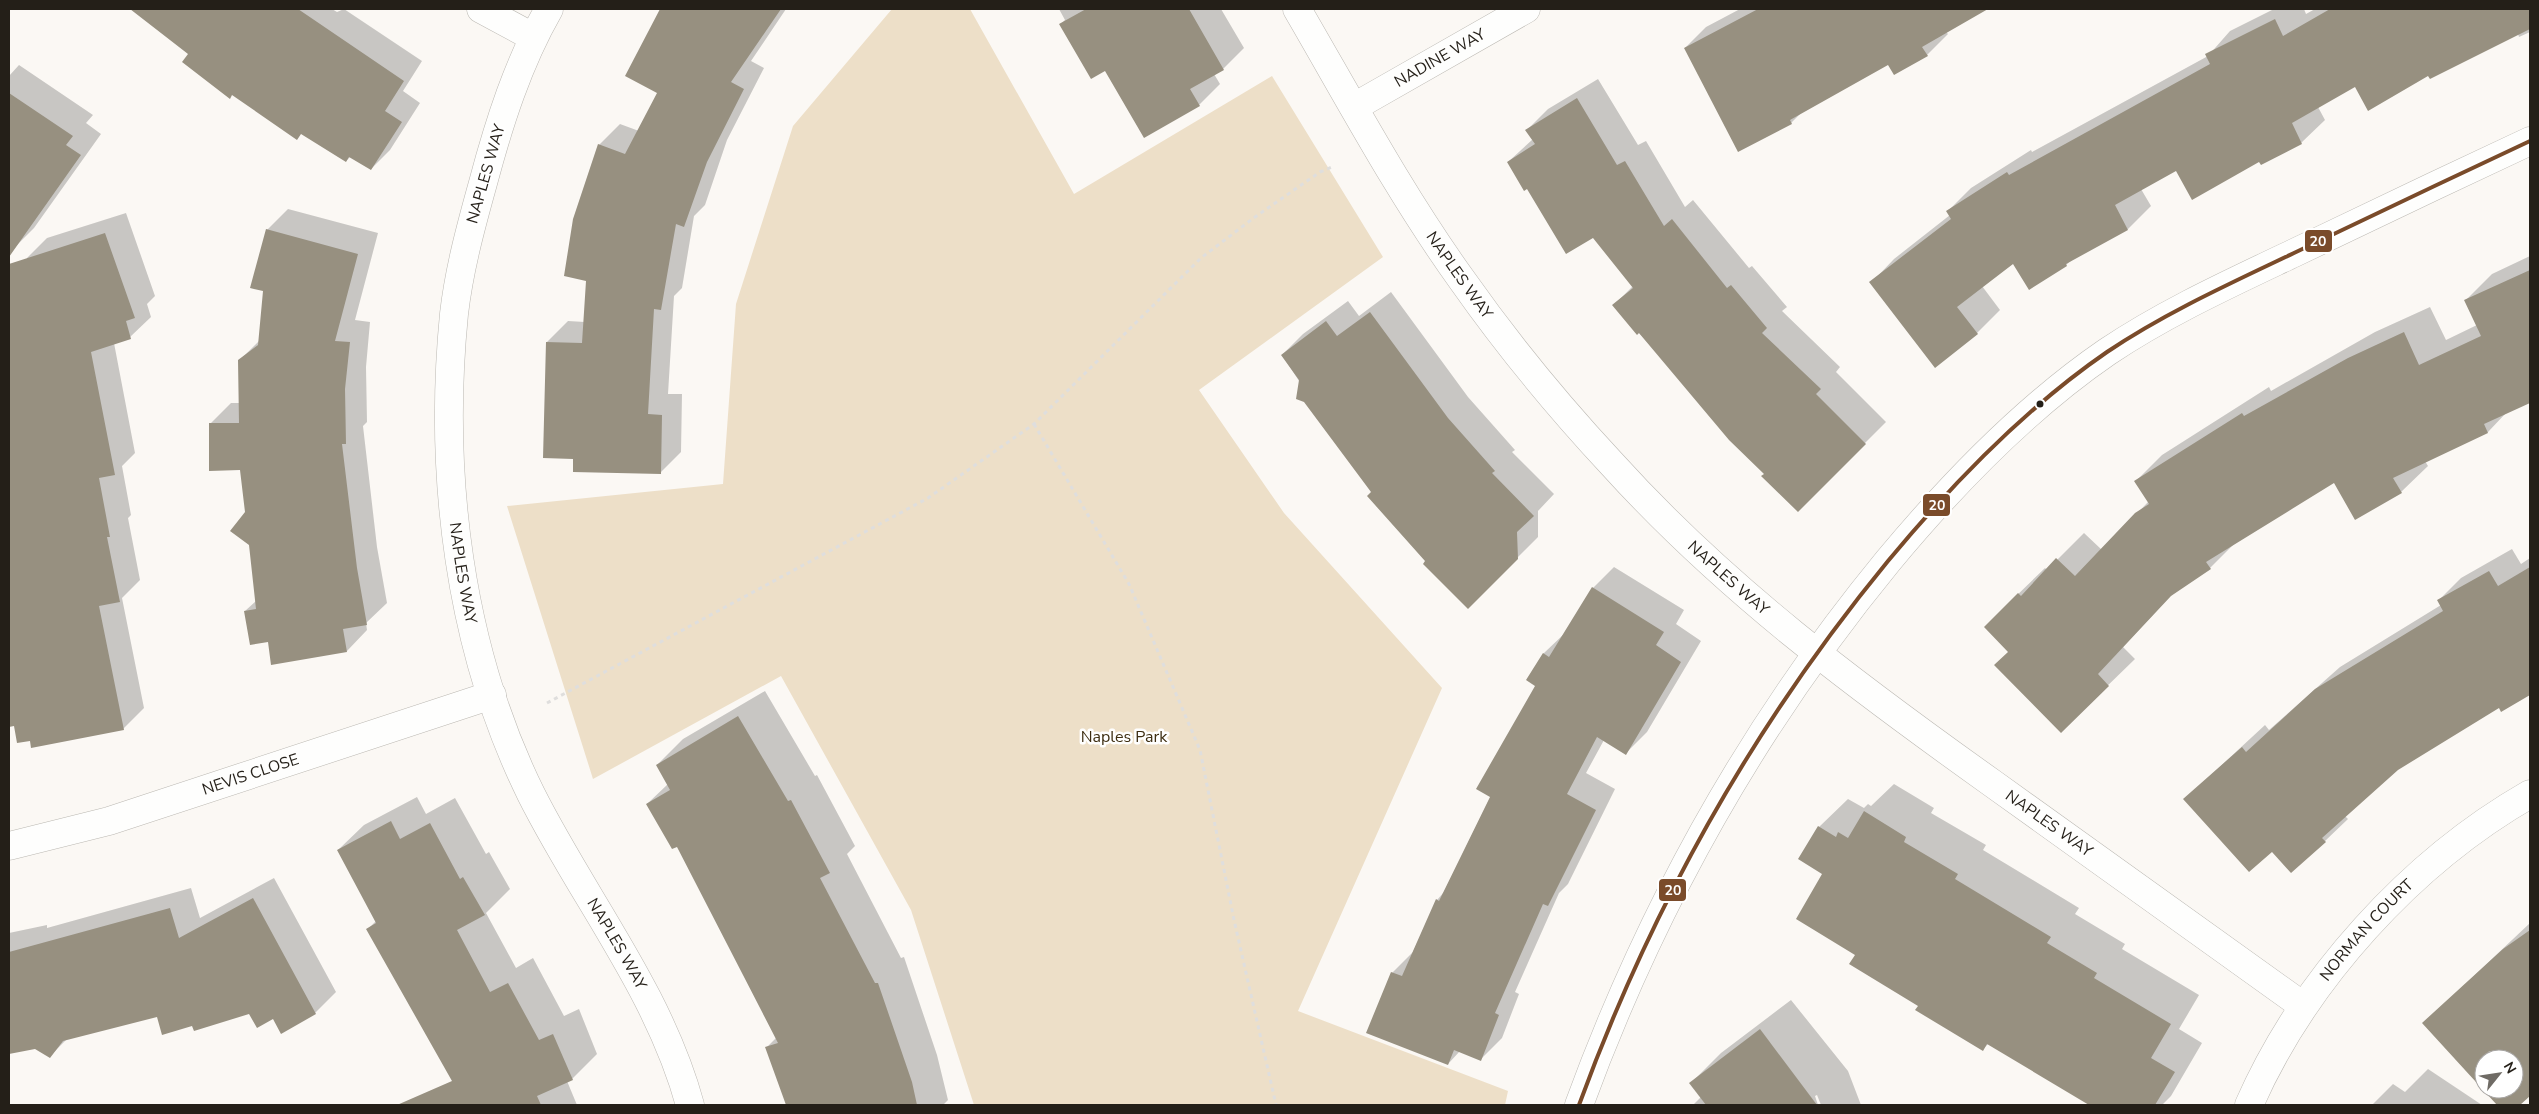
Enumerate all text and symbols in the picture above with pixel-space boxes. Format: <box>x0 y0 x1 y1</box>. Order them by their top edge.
street label: NADINE WAY <box>1390 23 1490 93</box>
street label: NAPLES WAY <box>461 121 511 226</box>
street label: NAPLES WAY <box>1421 227 1498 324</box>
line badge: 20 <box>2304 229 2333 253</box>
text: 20 <box>2310 232 2326 251</box>
unlabelled marker <box>2035 399 2045 409</box>
line badge: 20 <box>1922 493 1951 517</box>
text: 20 <box>1929 496 1945 515</box>
street label: NAPLES WAY <box>444 521 482 626</box>
street label: NAPLES WAY <box>1683 536 1774 621</box>
park label: Naples Park <box>1081 726 1168 748</box>
street label: NEVIS CLOSE <box>199 748 302 801</box>
street label: NAPLES WAY <box>2001 785 2097 862</box>
street label: NORMAN COURT <box>2315 874 2419 986</box>
line badge: 20 <box>1658 878 1687 902</box>
text: 20 <box>1665 881 1681 900</box>
street label: NAPLES WAY <box>582 894 652 994</box>
north arrow <box>2474 1049 2524 1099</box>
text: N <box>2499 1058 2521 1077</box>

